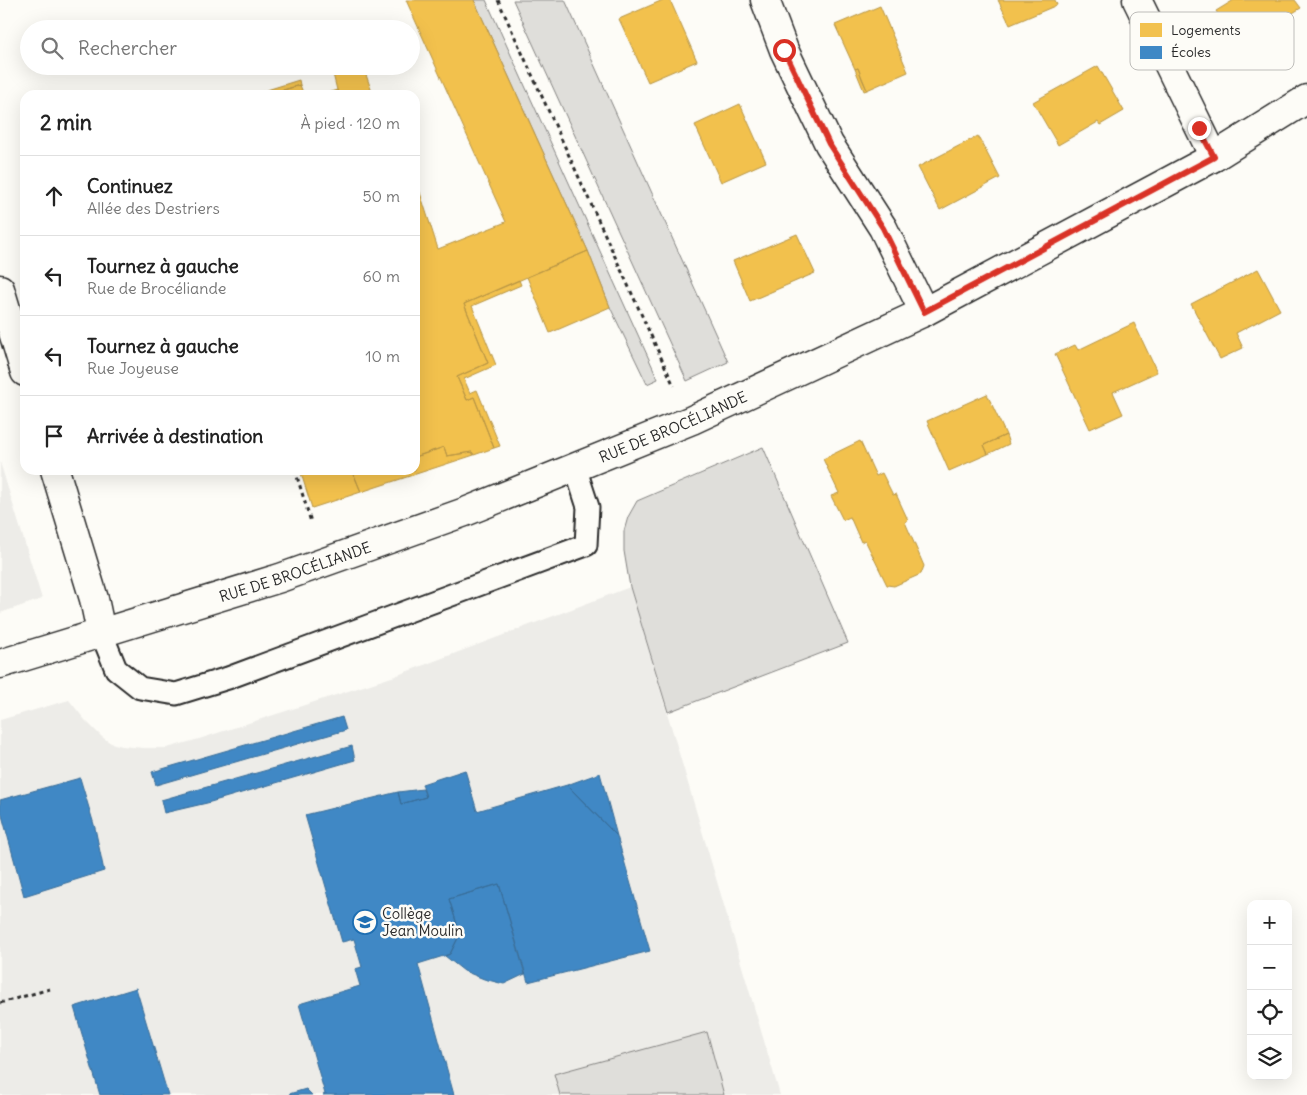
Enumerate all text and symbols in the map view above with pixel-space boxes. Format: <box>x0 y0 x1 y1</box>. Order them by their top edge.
legend <box>1130 12 1294 70</box>
search box <box>20 20 420 75</box>
text: Logements <box>1171 21 1241 39</box>
icon: search <box>38 34 66 62</box>
text: Rechercher <box>78 36 177 60</box>
route start <box>773 39 796 62</box>
text: Écoles <box>1171 43 1211 61</box>
text: 2 min <box>40 109 92 136</box>
text: À pied · 120 m <box>301 113 400 133</box>
route end <box>1188 117 1211 140</box>
text: Continuez <box>87 174 173 198</box>
icon: ahead <box>40 182 68 210</box>
text: 50 m <box>362 186 400 206</box>
text: Allée des Destriers <box>87 198 220 218</box>
text: Tournez à gauche <box>87 254 239 278</box>
icon: left <box>40 262 68 290</box>
text: 60 m <box>362 266 400 286</box>
text: Rue de Brocéliande <box>87 278 226 298</box>
text: Tournez à gauche <box>87 334 239 358</box>
icon: left <box>40 342 68 370</box>
text: 10 m <box>365 346 400 366</box>
text: Rue Joyeuse <box>87 358 179 378</box>
street label: RUE DE BROCÉLIANDE <box>596 386 750 466</box>
icon: arrive <box>40 422 68 450</box>
text: Arrivée à destination <box>87 424 263 448</box>
street label: RUE DE BROCÉLIANDE <box>217 537 373 606</box>
map controls <box>1247 900 1292 1080</box>
button: + <box>1247 900 1292 945</box>
place label: Collège Jean Moulin <box>382 904 463 940</box>
school or university icon: Collège Jean Moulin <box>352 909 378 935</box>
button: − <box>1247 945 1292 990</box>
button: locate <box>1247 990 1292 1035</box>
button: layers <box>1247 1035 1292 1080</box>

